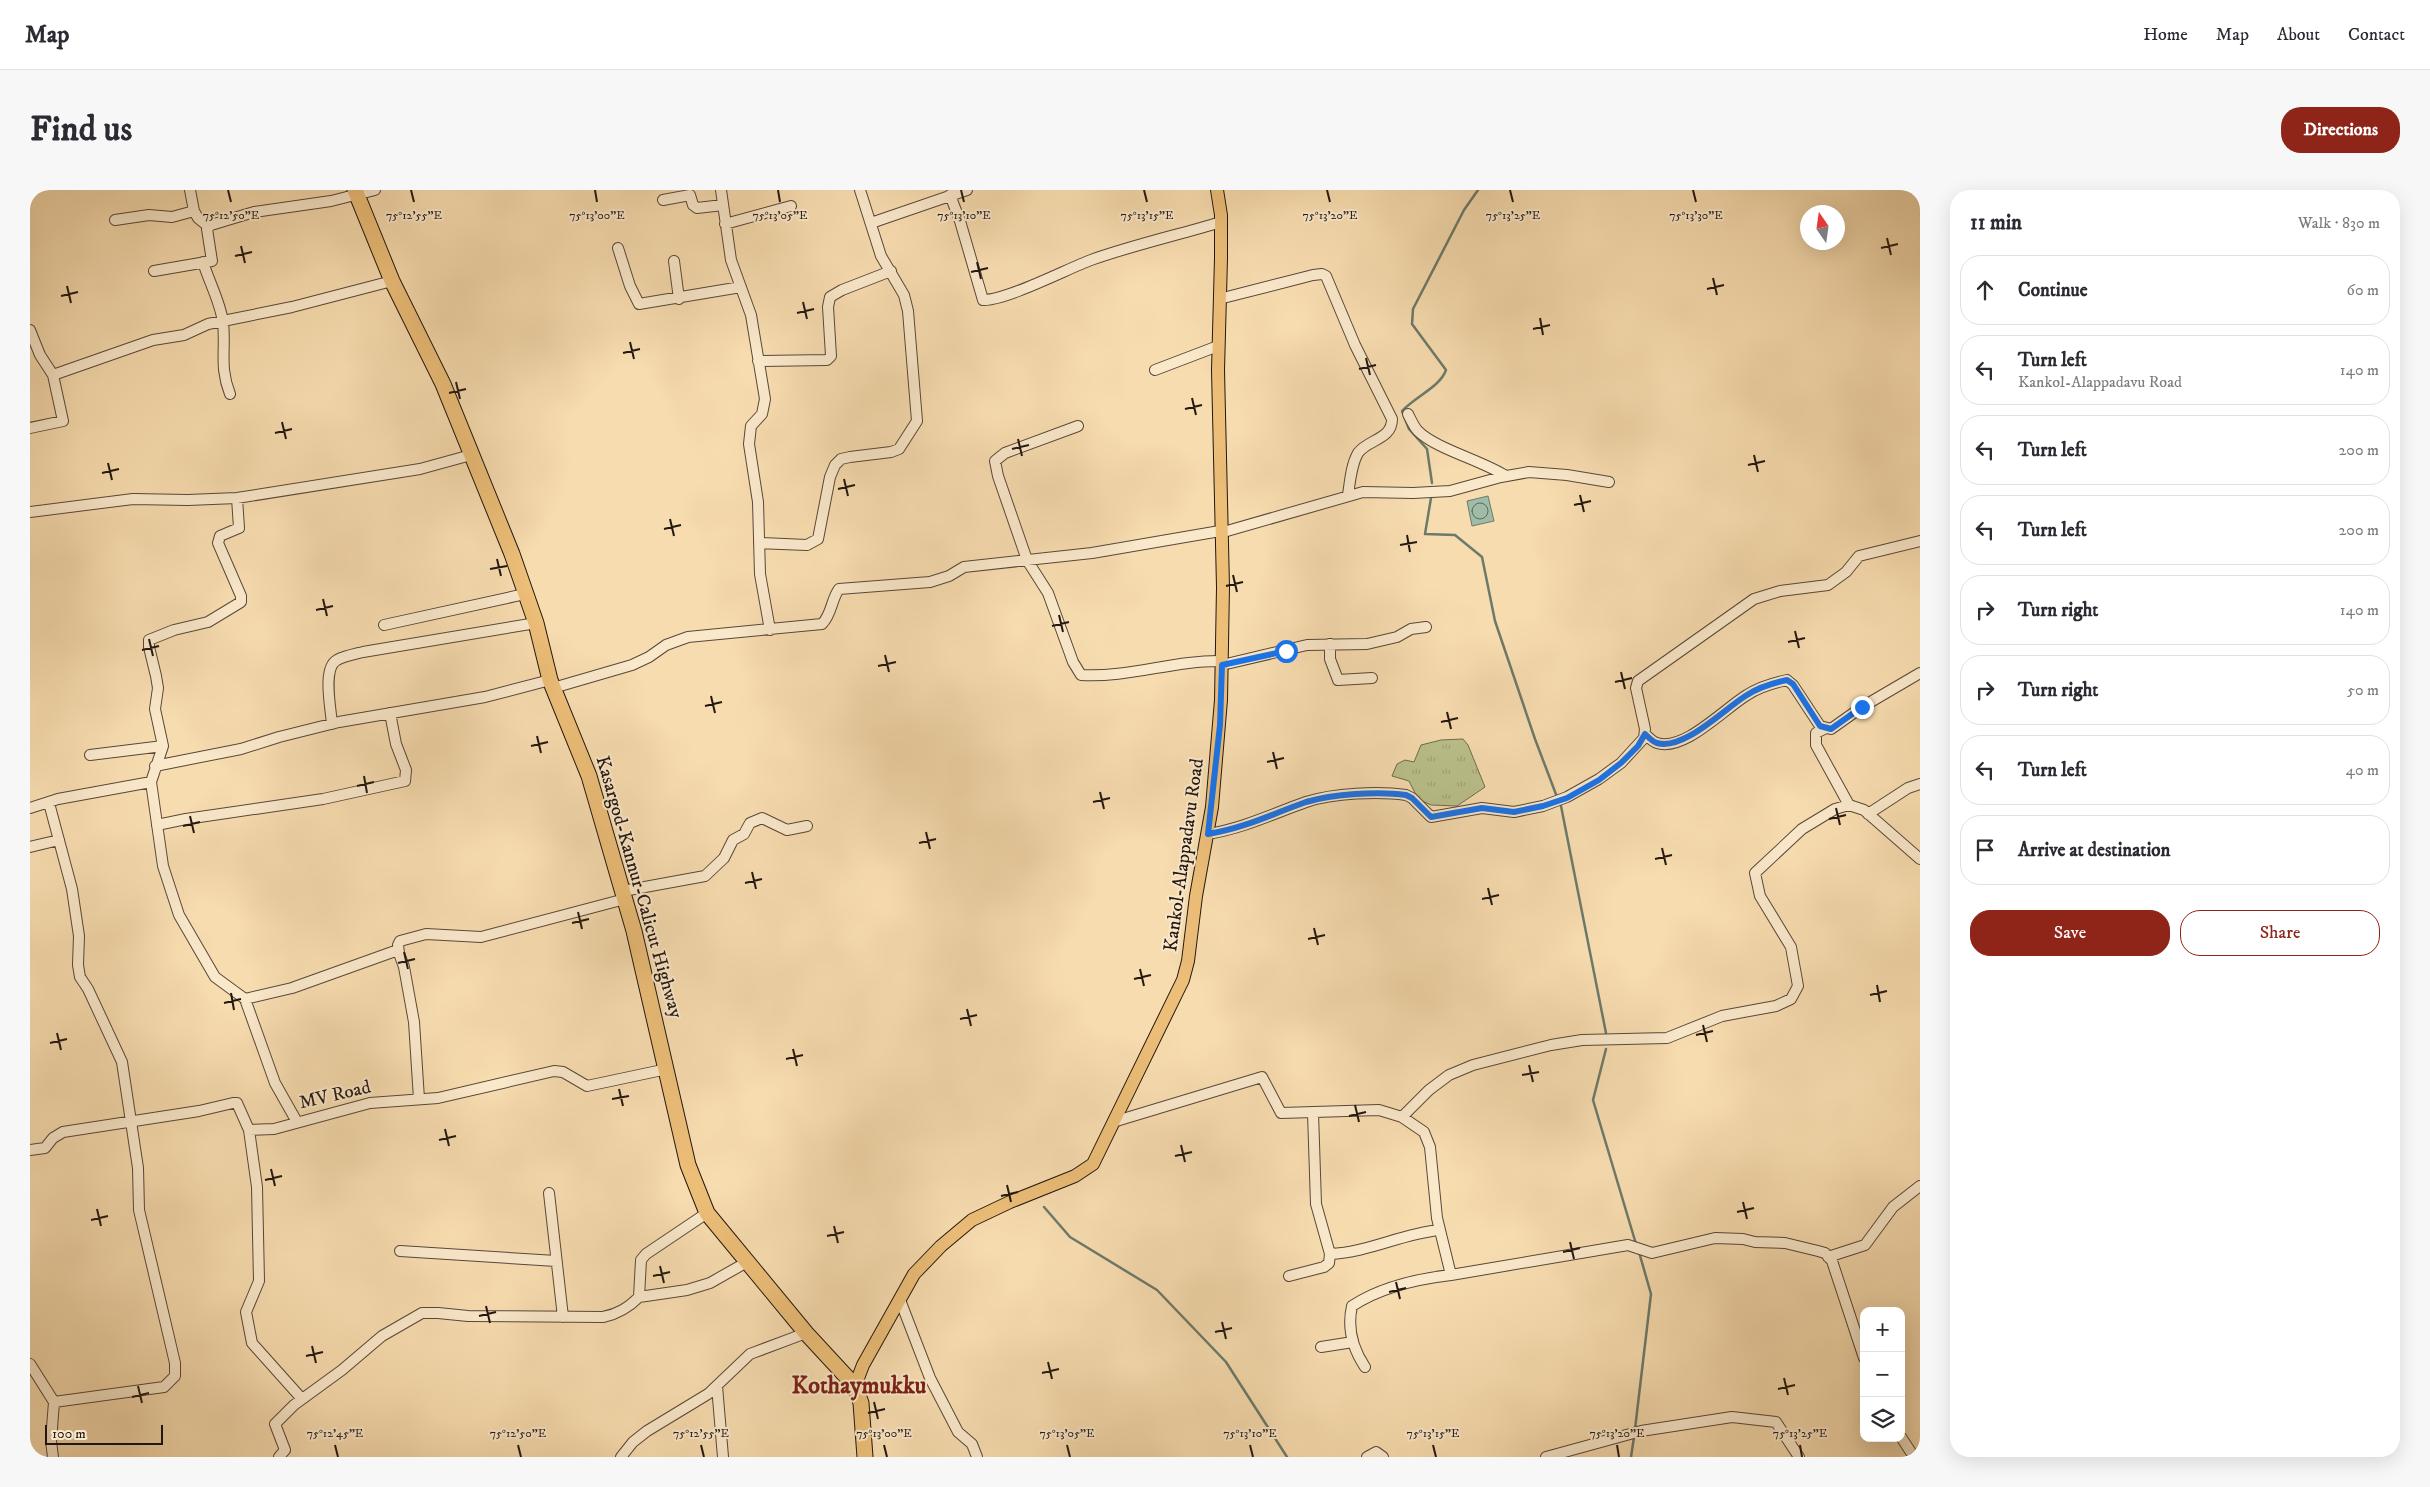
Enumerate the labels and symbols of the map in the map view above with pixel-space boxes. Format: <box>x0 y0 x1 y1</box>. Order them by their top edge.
north arrow <box>1800 205 1845 250</box>
text: 75°12'50"E <box>203 208 260 223</box>
text: 75°12'55"E <box>386 208 442 223</box>
text: 75°13'00"E <box>569 208 625 223</box>
text: 75°13'05"E <box>753 208 808 223</box>
text: 75°13'10"E <box>937 208 991 223</box>
text: 75°13'15"E <box>1121 208 1174 223</box>
text: 75°13'20"E <box>1303 208 1358 223</box>
text: 75°13'25"E <box>1486 208 1541 223</box>
text: 75°13'30"E <box>1669 208 1723 223</box>
route start <box>1275 640 1298 663</box>
route end <box>1851 696 1874 719</box>
street label: Kasargod-Kannur-Calicut Highway <box>591 753 688 1022</box>
street label: Kankol-Alappadavu Road <box>1159 757 1209 953</box>
street label: MV Road <box>297 1075 374 1114</box>
district label: Kothaymukku <box>792 1371 927 1401</box>
scale bar <box>45 1422 162 1445</box>
text: 75°12'45"E <box>307 1426 364 1441</box>
text: 75°12'50"E <box>490 1426 547 1441</box>
text: 75°12'55"E <box>673 1426 729 1441</box>
text: 75°13'00"E <box>856 1426 912 1441</box>
text: 75°13'05"E <box>1040 1426 1095 1441</box>
text: 75°13'10"E <box>1223 1426 1277 1441</box>
text: 75°13'15"E <box>1407 1426 1460 1441</box>
text: 75°13'20"E <box>1590 1426 1645 1441</box>
text: 75°13'25"E <box>1773 1426 1828 1441</box>

